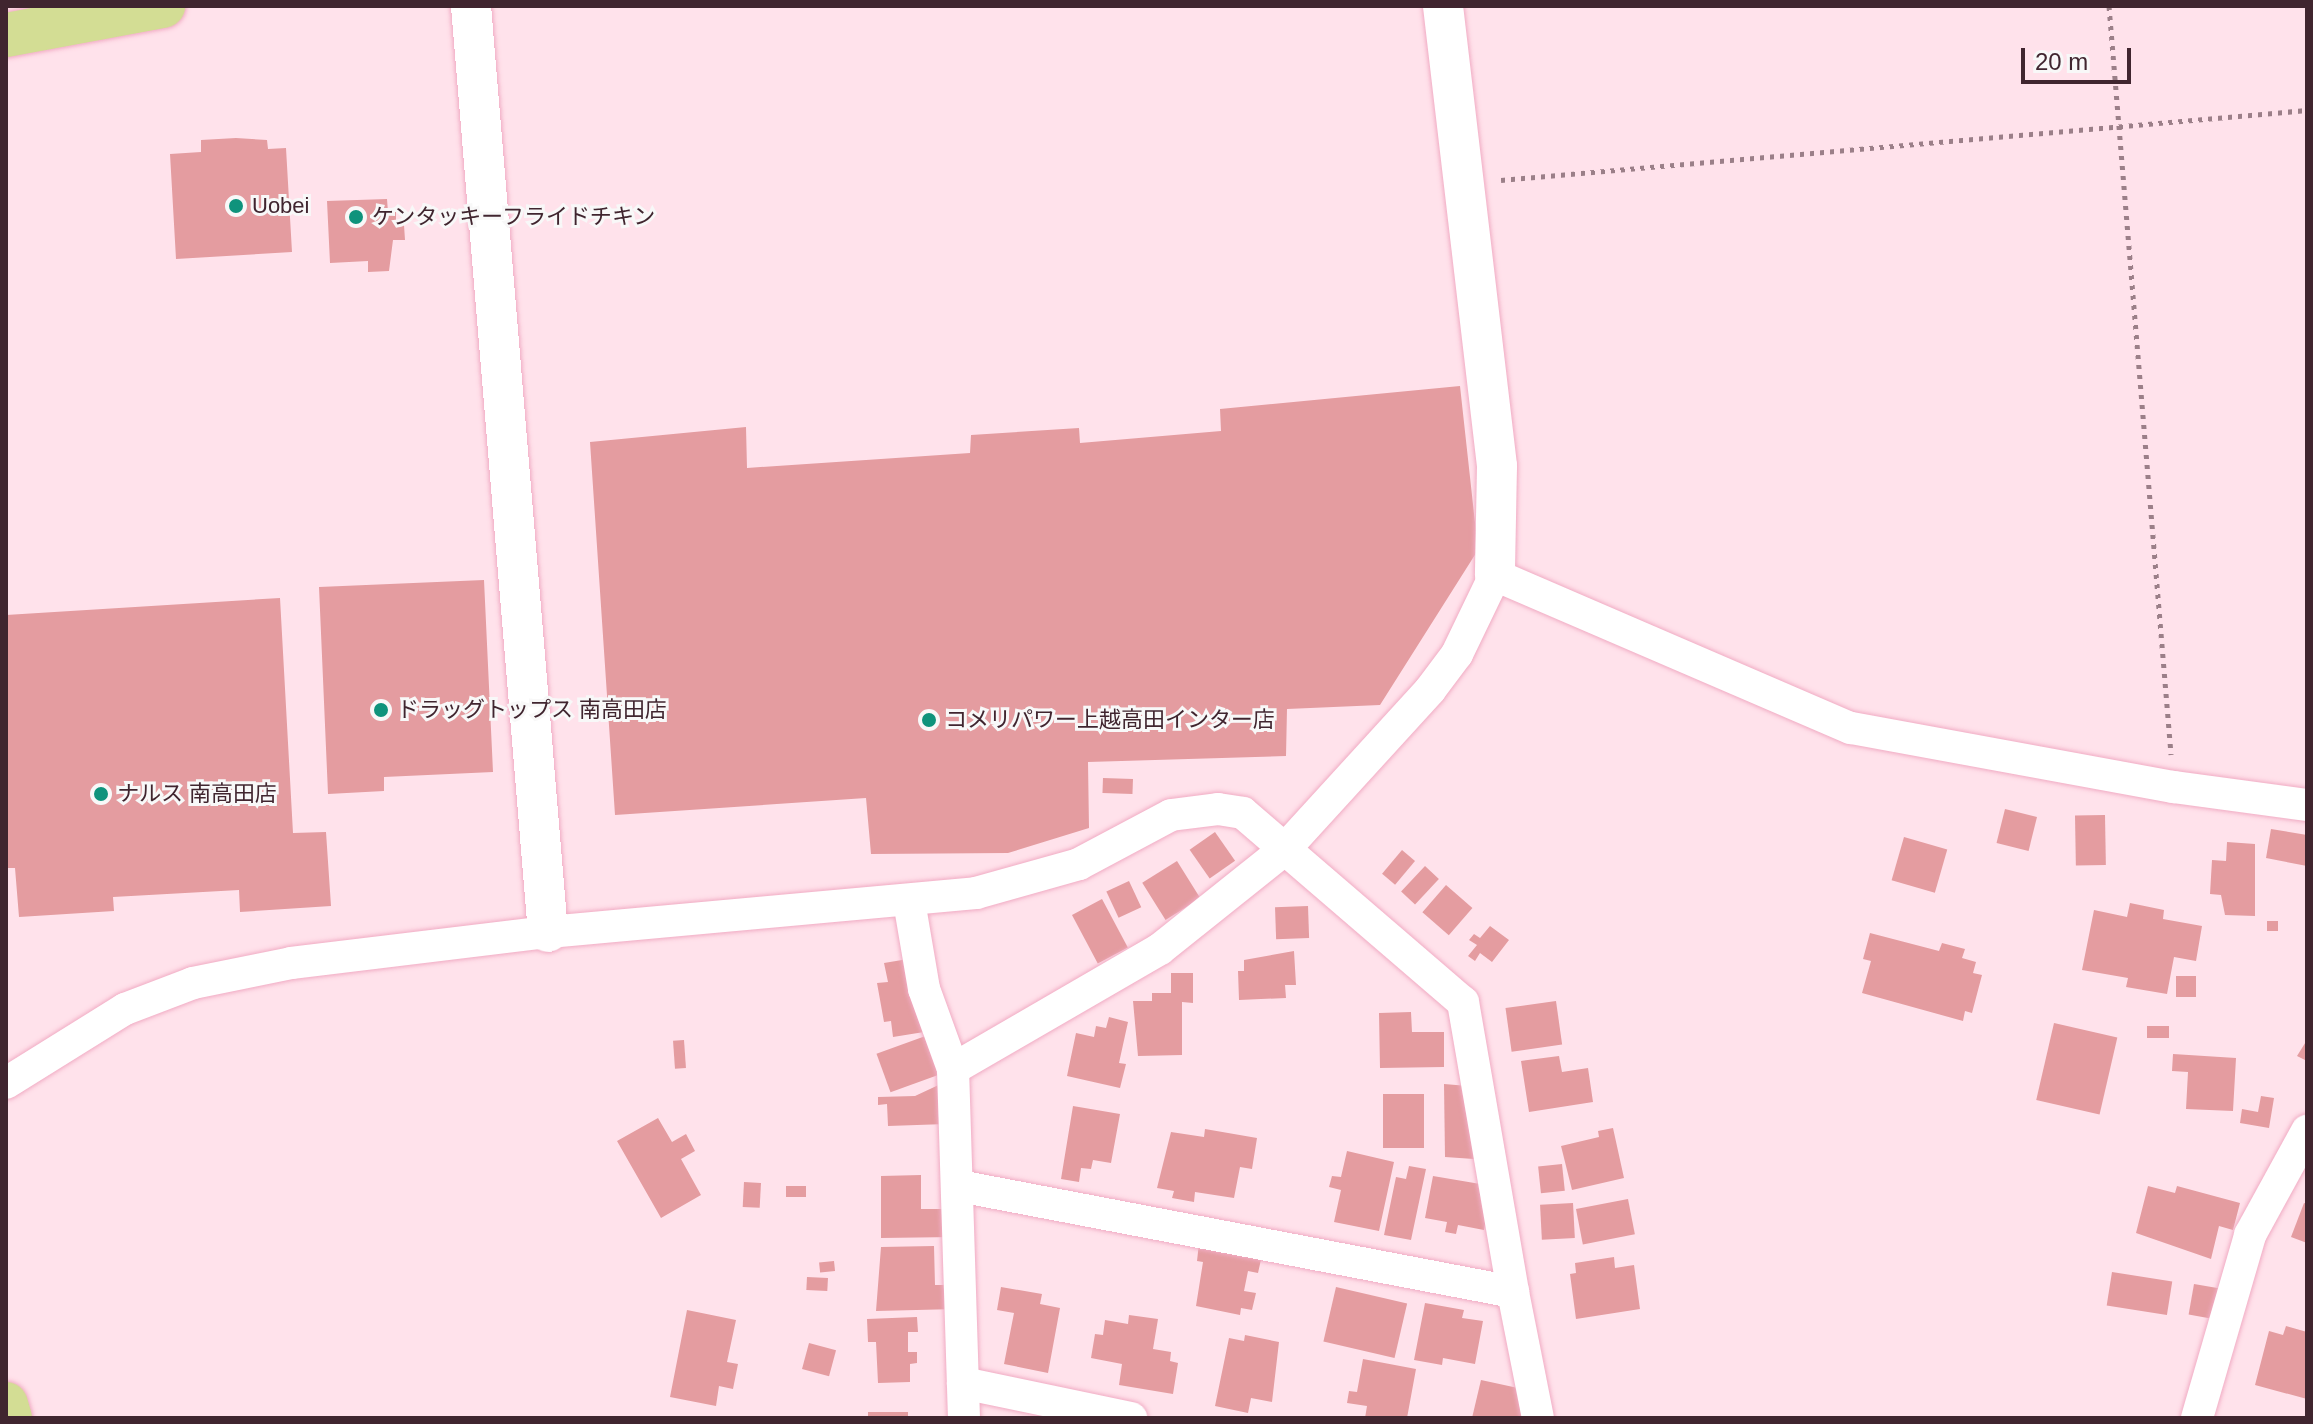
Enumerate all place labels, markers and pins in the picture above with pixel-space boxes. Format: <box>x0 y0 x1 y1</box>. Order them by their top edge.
place label: Uobei <box>252 193 309 219</box>
marker: Uobei <box>227 197 245 215</box>
place label: ケンタッキーフライドチキン <box>372 204 658 230</box>
marker: ケンタッキーフライドチキン <box>347 208 365 226</box>
place label: ドラッグトップス 南高田店 <box>397 697 667 723</box>
marker: ドラッグトップス 南高田店 <box>372 701 390 719</box>
place label: コメリパワー上越高田インター店 <box>945 707 1275 733</box>
marker: コメリパワー上越高田インター店 <box>920 711 938 729</box>
place label: ナルス 南高田店 <box>117 781 277 807</box>
marker: ナルス 南高田店 <box>92 785 110 803</box>

